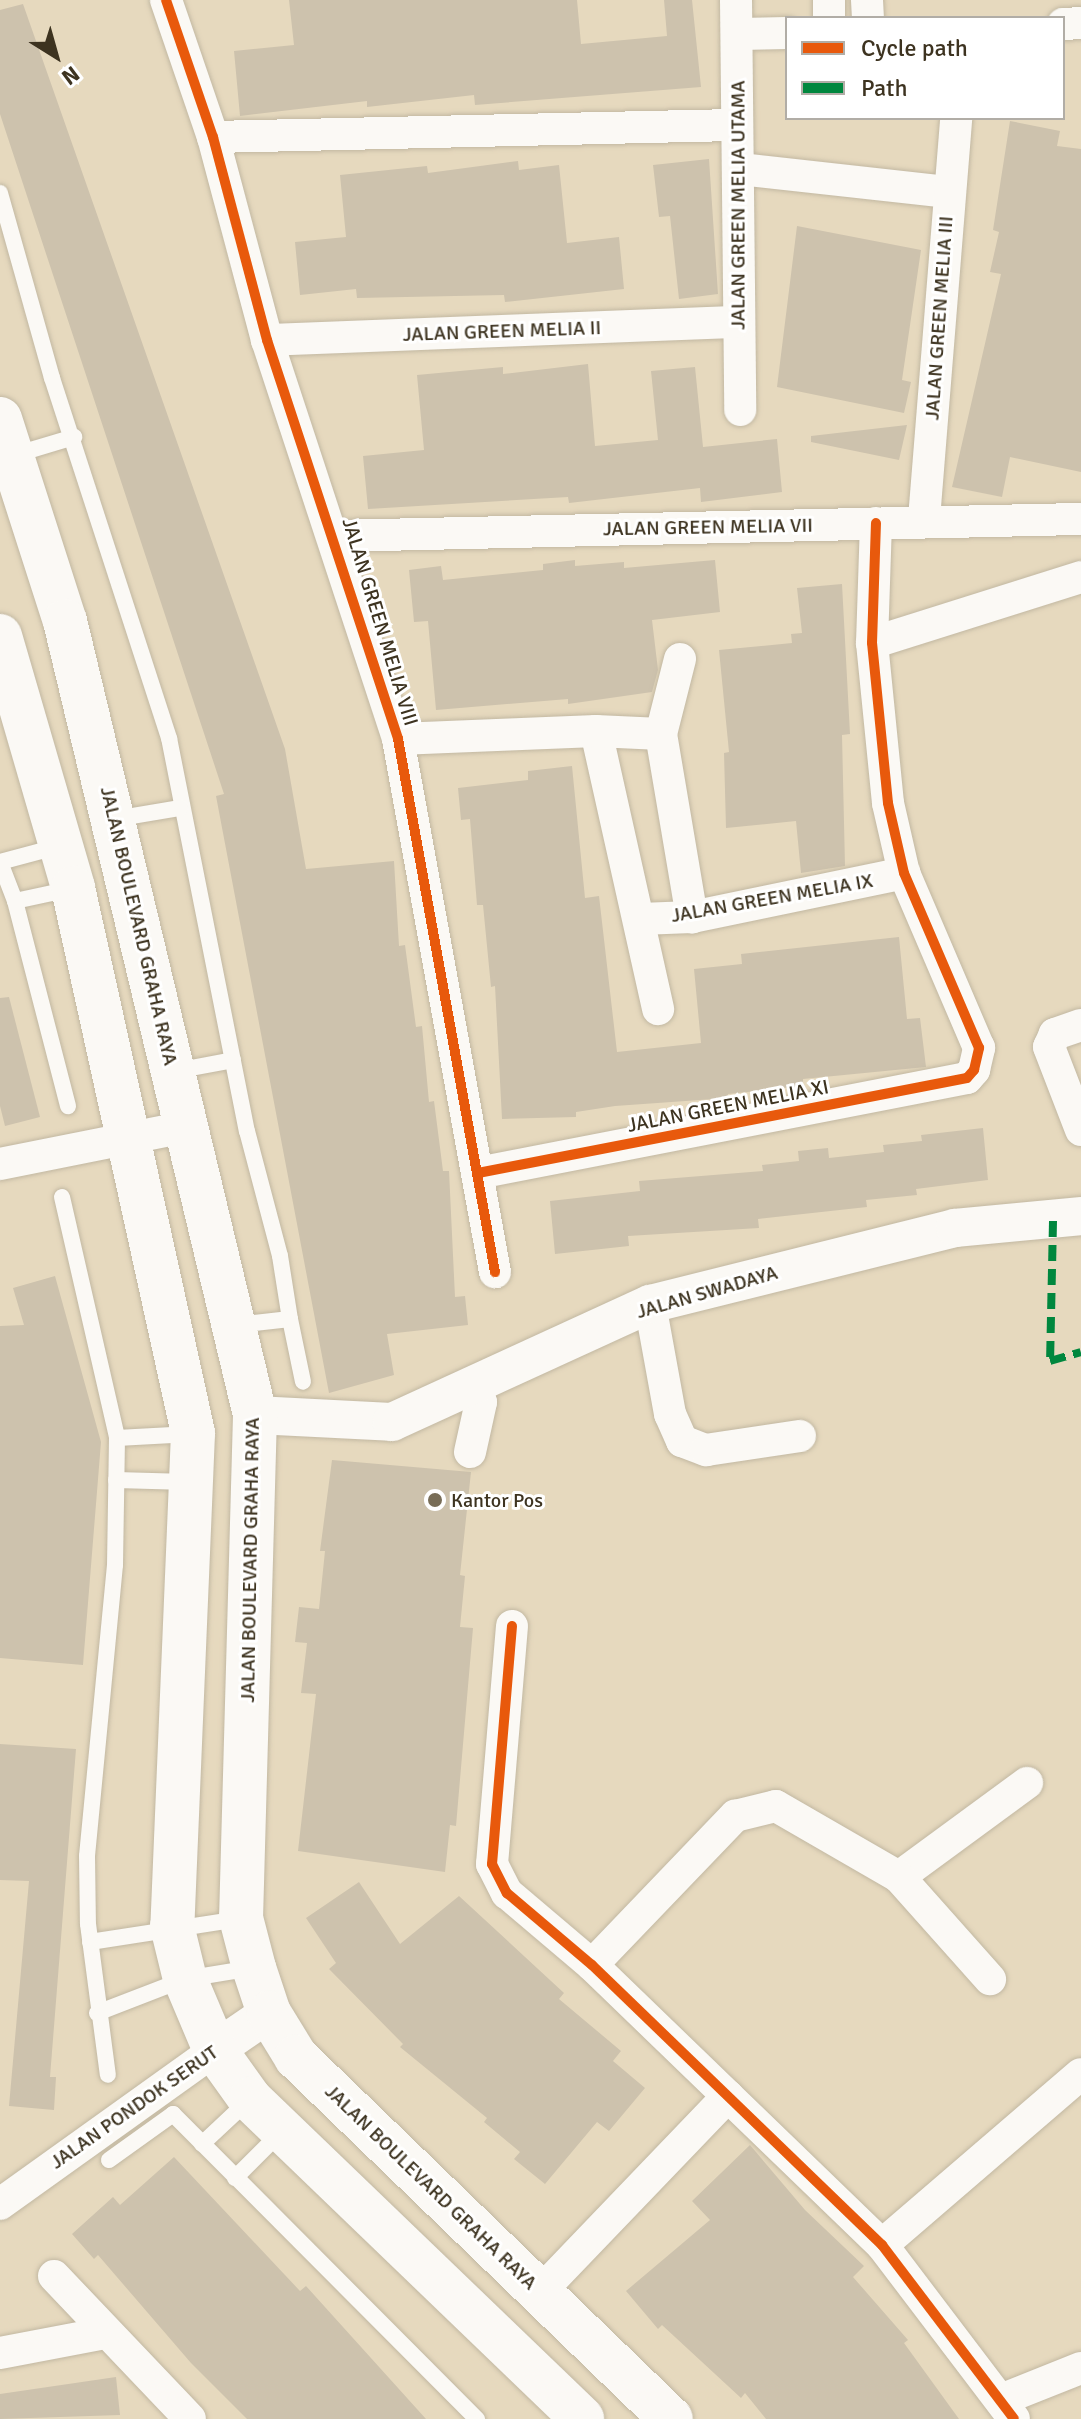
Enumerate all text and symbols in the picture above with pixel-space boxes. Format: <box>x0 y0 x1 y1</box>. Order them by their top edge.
north arrow <box>16 16 96 96</box>
legend <box>785 16 1065 120</box>
text: Cycle path <box>861 33 968 63</box>
text: N <box>57 60 85 91</box>
text: Path <box>861 73 907 103</box>
street label: JALAN GREEN MELIA UTAMA <box>726 80 750 330</box>
street label: JALAN GREEN MELIA III <box>920 215 958 421</box>
street label: JALAN GREEN MELIA II <box>402 316 602 346</box>
street label: JALAN GREEN MELIA VII <box>603 513 813 541</box>
street label: JALAN GREEN MELIA VIII <box>337 515 423 729</box>
street label: JALAN BOULEVARD GRAHA RAYA <box>95 784 183 1068</box>
street label: JALAN GREEN MELIA IX <box>669 868 875 928</box>
street label: JALAN GREEN MELIA XI <box>625 1075 831 1137</box>
street label: JALAN SWADAYA <box>634 1260 780 1324</box>
street label: JALAN BOULEVARD GRAHA RAYA <box>236 1417 264 1703</box>
place label: Kantor Pos <box>451 1488 543 1512</box>
marker: Kantor Pos <box>426 1491 444 1509</box>
street label: JALAN PONDOK SERUT <box>46 2040 222 2174</box>
street label: JALAN BOULEVARD GRAHA RAYA <box>320 2079 542 2295</box>

